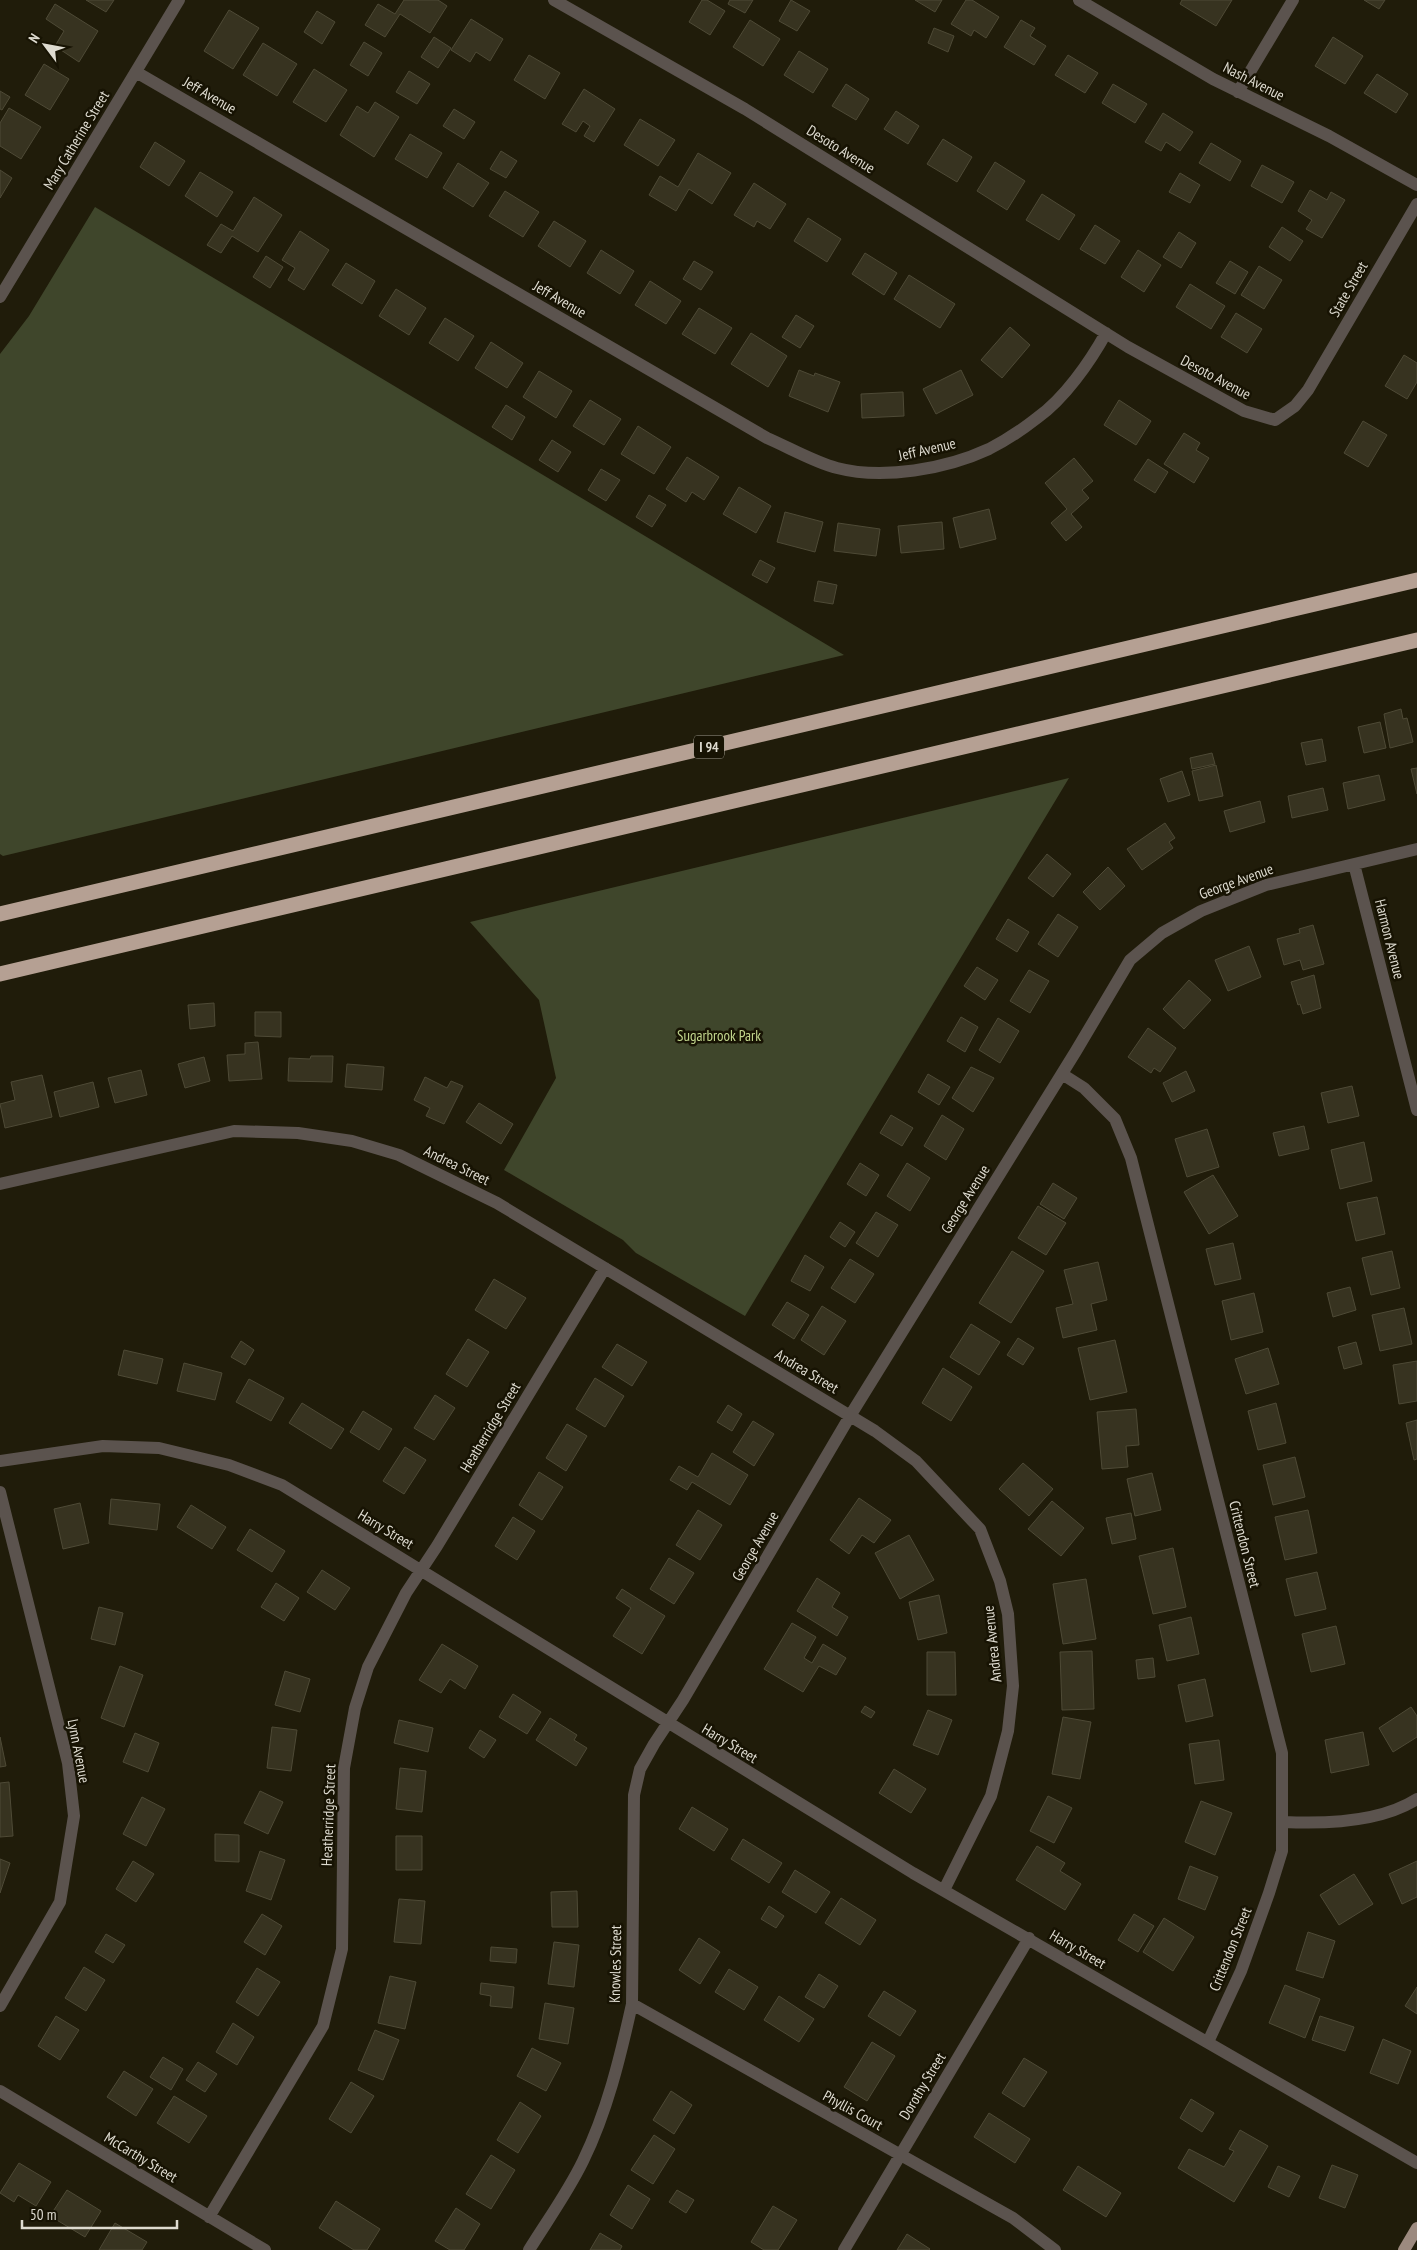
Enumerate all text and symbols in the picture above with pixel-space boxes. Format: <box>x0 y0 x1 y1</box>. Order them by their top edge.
north arrow <box>20 20 70 70</box>
text: N <box>24 30 44 46</box>
street label: Nash Avenue <box>1220 57 1288 105</box>
street label: Jeff Avenue <box>179 72 240 118</box>
street label: Mary Catherine Street <box>39 87 113 193</box>
street label: Desoto Avenue <box>803 121 879 177</box>
street label: State Street <box>1325 258 1371 320</box>
street label: Jeff Avenue <box>529 276 590 322</box>
street label: Desoto Avenue <box>1178 351 1254 403</box>
street label: Jeff Avenue <box>896 433 958 465</box>
road number: I 94 <box>694 736 724 759</box>
street label: George Avenue <box>1196 859 1276 903</box>
street label: Harmon Avenue <box>1371 897 1409 981</box>
park label: Sugarbrook Park <box>677 1026 761 1045</box>
street label: Andrea Street <box>421 1141 493 1189</box>
street label: George Avenue <box>936 1161 994 1237</box>
street label: Andrea Street <box>772 1345 842 1397</box>
street label: Heatherridge Street <box>456 1378 524 1476</box>
street label: Crittendon Street <box>1225 1499 1265 1589</box>
street label: Harry Street <box>355 1505 417 1553</box>
street label: George Avenue <box>727 1508 783 1584</box>
street label: Andrea Avenue <box>979 1605 1005 1683</box>
street label: Lynn Avenue <box>64 1717 94 1785</box>
street label: Harry Street <box>699 1719 761 1767</box>
street label: Heatherridge Street <box>317 1764 339 1866</box>
street label: Crittendon Street <box>1205 1904 1255 1994</box>
street label: Knowles Street <box>605 1925 625 2003</box>
street label: Harry Street <box>1047 1925 1109 1973</box>
street label: Dorothy Street <box>895 2049 949 2123</box>
street label: Phyllis Court <box>820 2086 886 2134</box>
street label: McCarthy Street <box>101 2128 181 2186</box>
scale bar <box>22 2198 178 2230</box>
text: 50 m <box>30 2205 56 2224</box>

